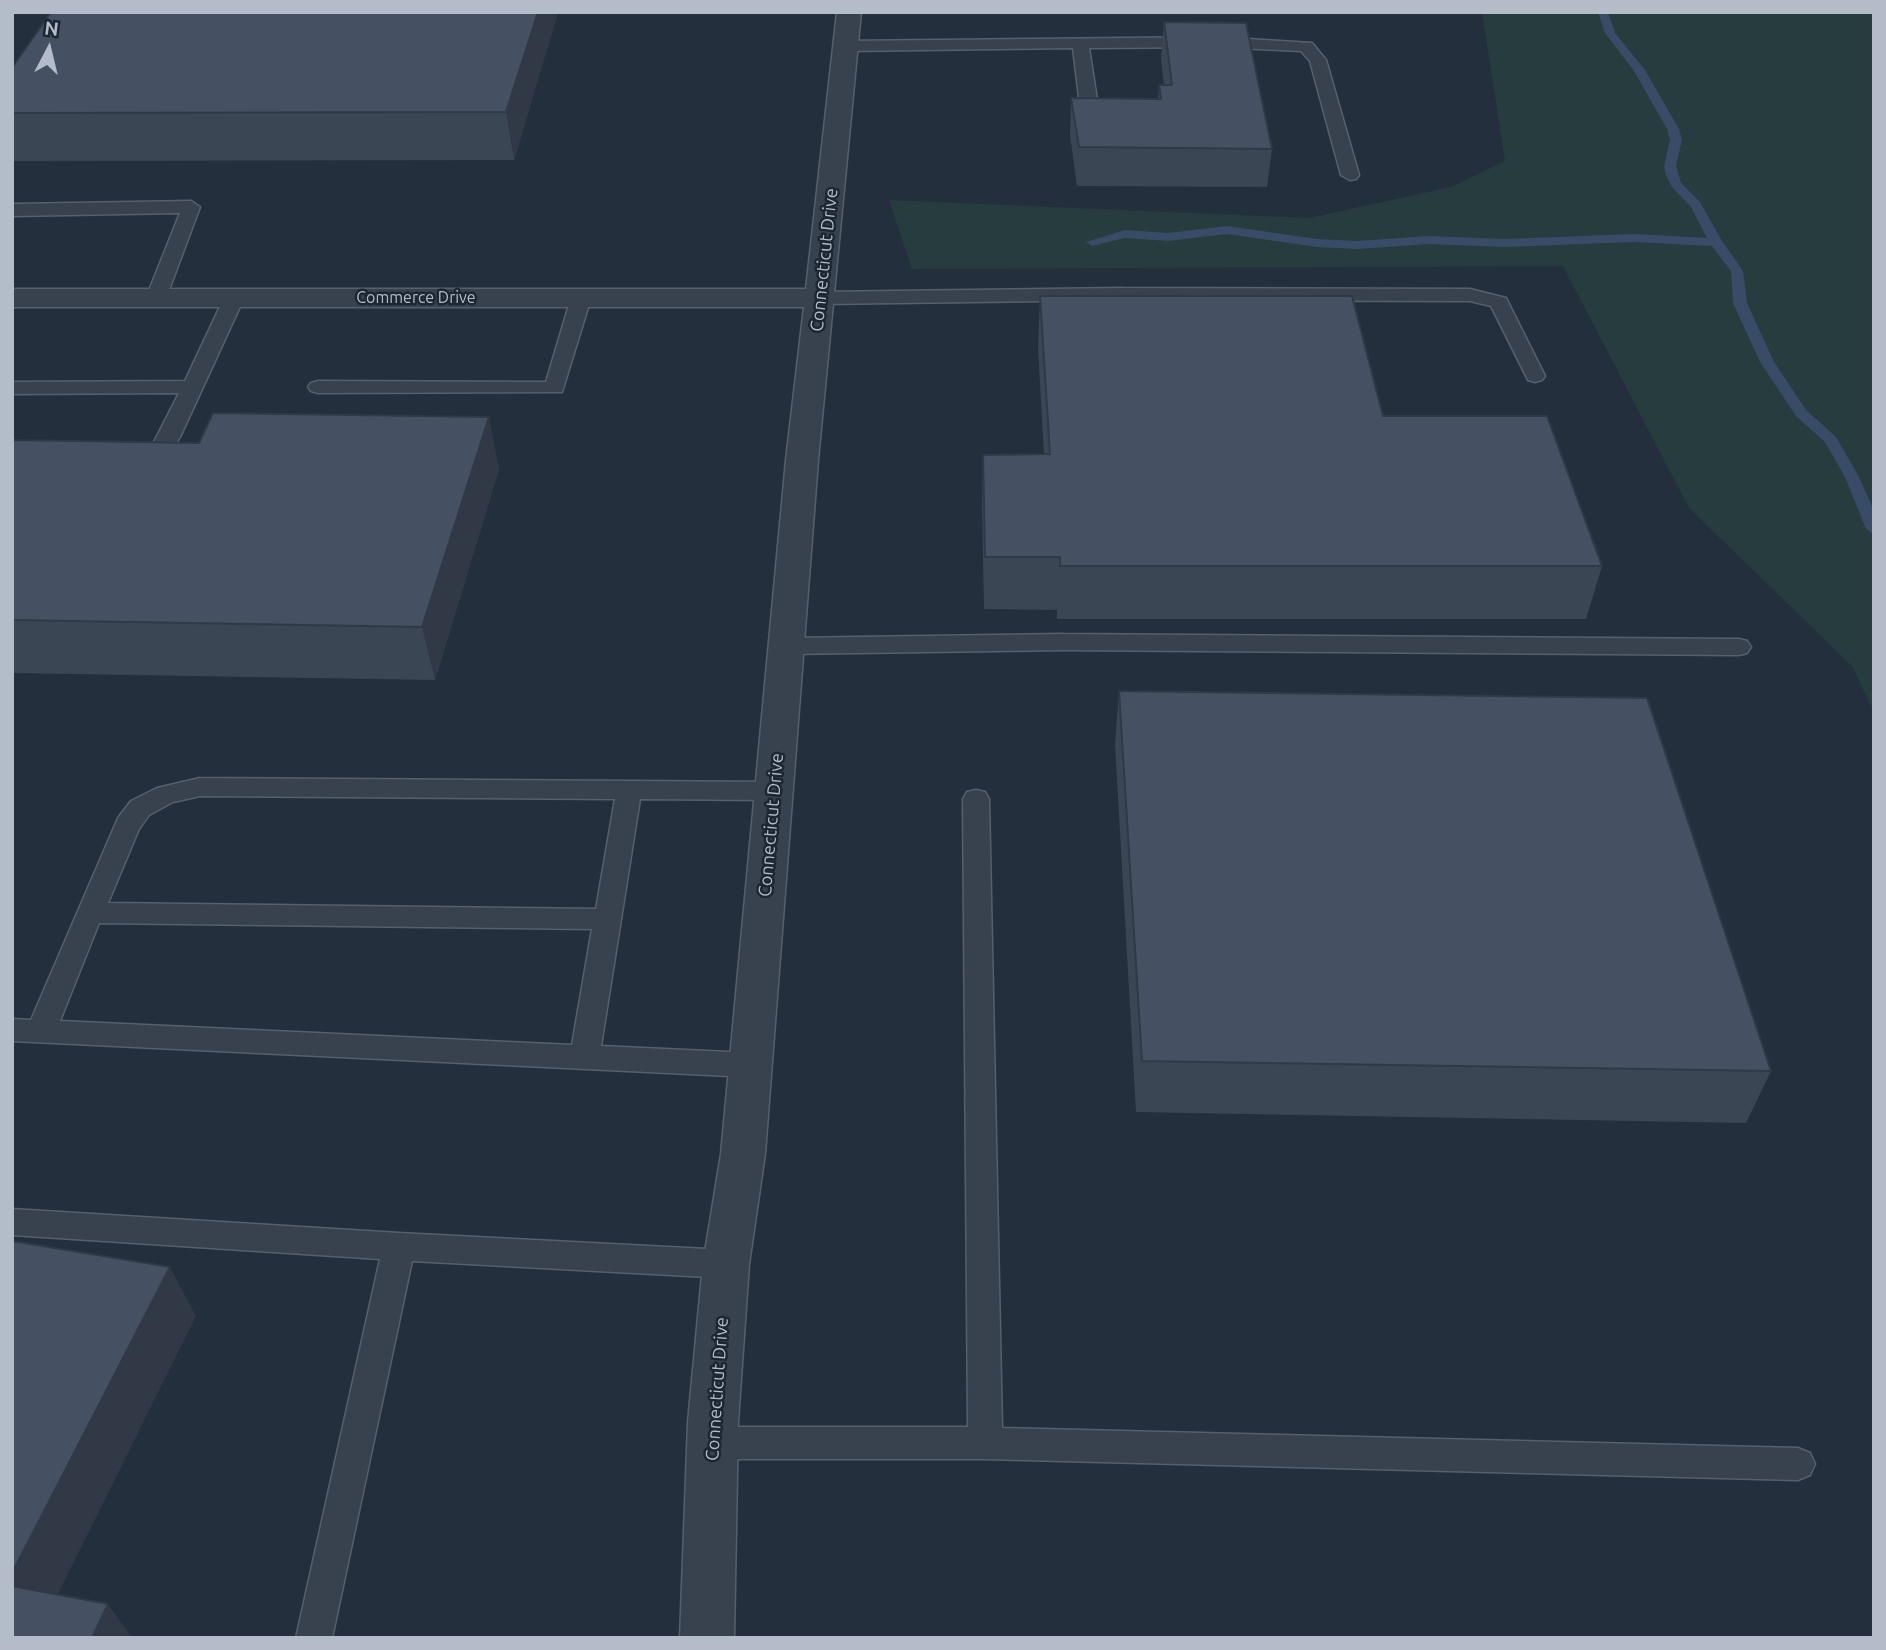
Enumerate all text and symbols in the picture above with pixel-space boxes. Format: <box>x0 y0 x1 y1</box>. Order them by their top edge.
north arrow <box>14 14 84 84</box>
text: N <box>43 16 60 40</box>
street label: Connecticut Drive <box>806 187 842 333</box>
street label: Commerce Drive <box>356 288 476 308</box>
street label: Connecticut Drive <box>754 752 788 898</box>
street label: Connecticut Drive <box>701 1316 733 1462</box>

